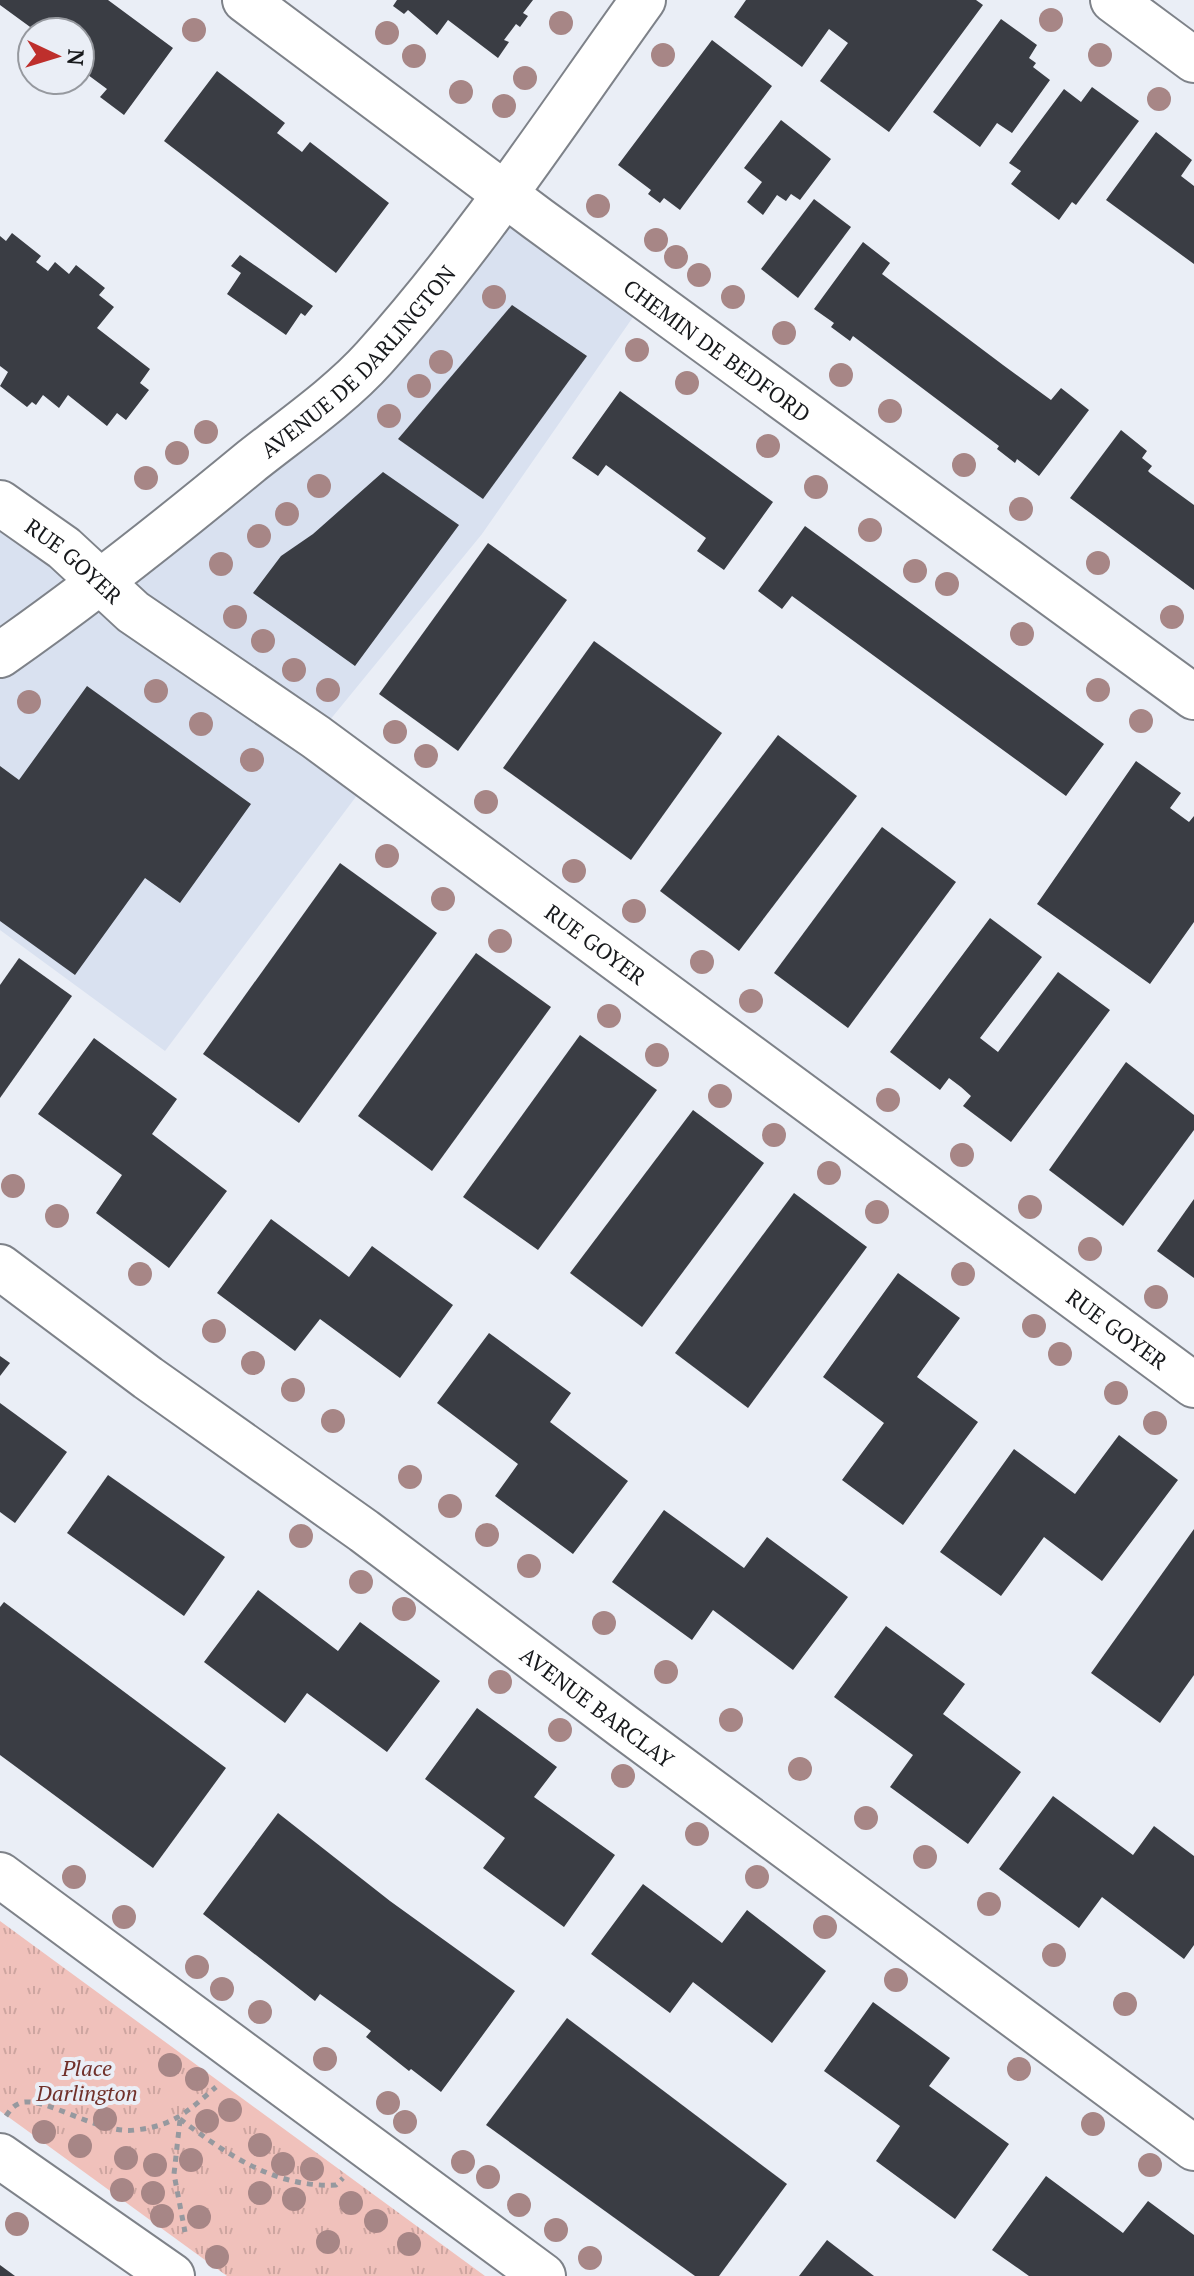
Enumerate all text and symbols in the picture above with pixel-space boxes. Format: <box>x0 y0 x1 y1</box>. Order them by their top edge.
north arrow <box>16 16 96 96</box>
text: N <box>61 48 91 67</box>
street label: AVENUE DE DARLINGTON <box>254 259 461 464</box>
street label: CHEMIN DE BEDFORD <box>618 272 817 428</box>
street label: RUE GOYER <box>20 511 129 610</box>
street label: RUE GOYER <box>540 897 652 991</box>
street label: RUE GOYER <box>1061 1282 1174 1375</box>
street label: AVENUE BARCLAY <box>515 1640 681 1774</box>
park label: Place Darlington <box>35 2053 138 2107</box>

